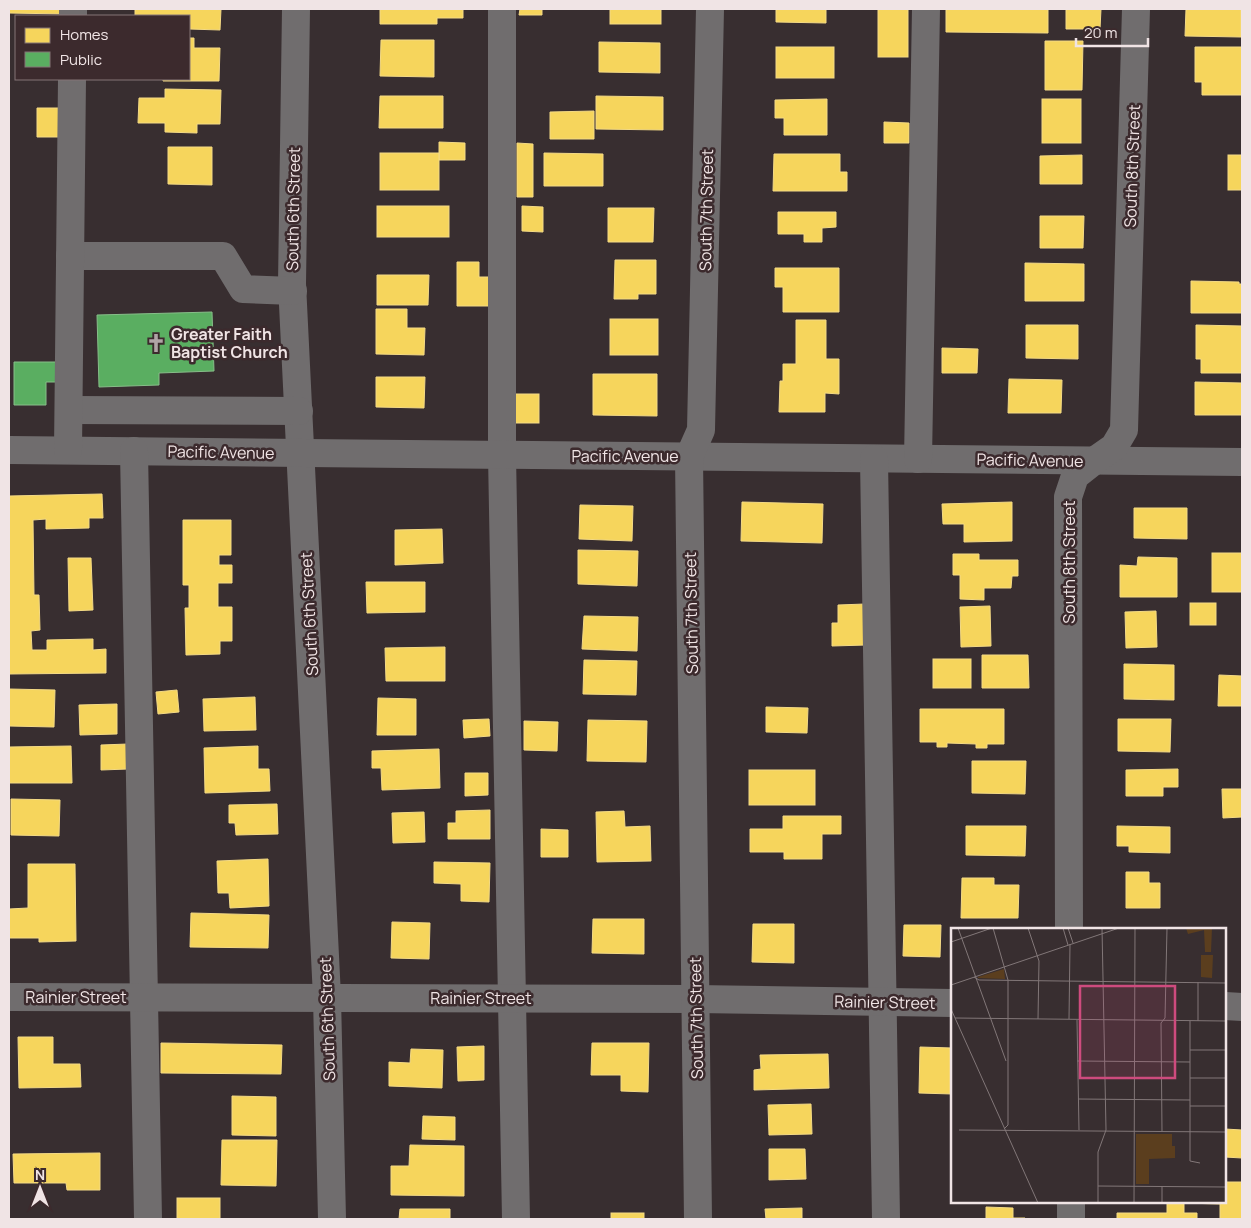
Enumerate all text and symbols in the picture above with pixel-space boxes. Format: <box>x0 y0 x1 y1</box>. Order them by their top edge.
legend <box>15 15 190 80</box>
scale bar <box>1076 15 1148 47</box>
text: 20 m <box>1084 22 1117 43</box>
text: Homes <box>60 24 109 45</box>
text: Public <box>60 49 102 70</box>
street label: South 8th Street <box>1119 104 1145 228</box>
street label: South 6th Street <box>281 147 305 271</box>
street label: South 7th Street <box>694 149 718 271</box>
place label: Greater Faith Baptist Church <box>171 323 288 363</box>
church icon: Greater Faith Baptist Church <box>145 332 167 354</box>
street label: Pacific Avenue <box>167 440 275 464</box>
street label: Pacific Avenue <box>571 445 679 467</box>
street label: Pacific Avenue <box>976 448 1084 472</box>
street label: South 8th Street <box>1058 500 1080 624</box>
street label: South 6th Street <box>295 552 323 676</box>
street label: South 7th Street <box>679 552 703 674</box>
inset map <box>951 928 1226 1203</box>
street label: South 6th Street <box>314 957 340 1081</box>
street label: South 7th Street <box>684 957 708 1079</box>
street label: Rainier Street <box>25 986 127 1008</box>
street label: Rainier Street <box>430 987 532 1009</box>
street label: Rainier Street <box>834 990 936 1014</box>
north arrow <box>15 1163 65 1213</box>
text: N <box>35 1165 45 1184</box>

